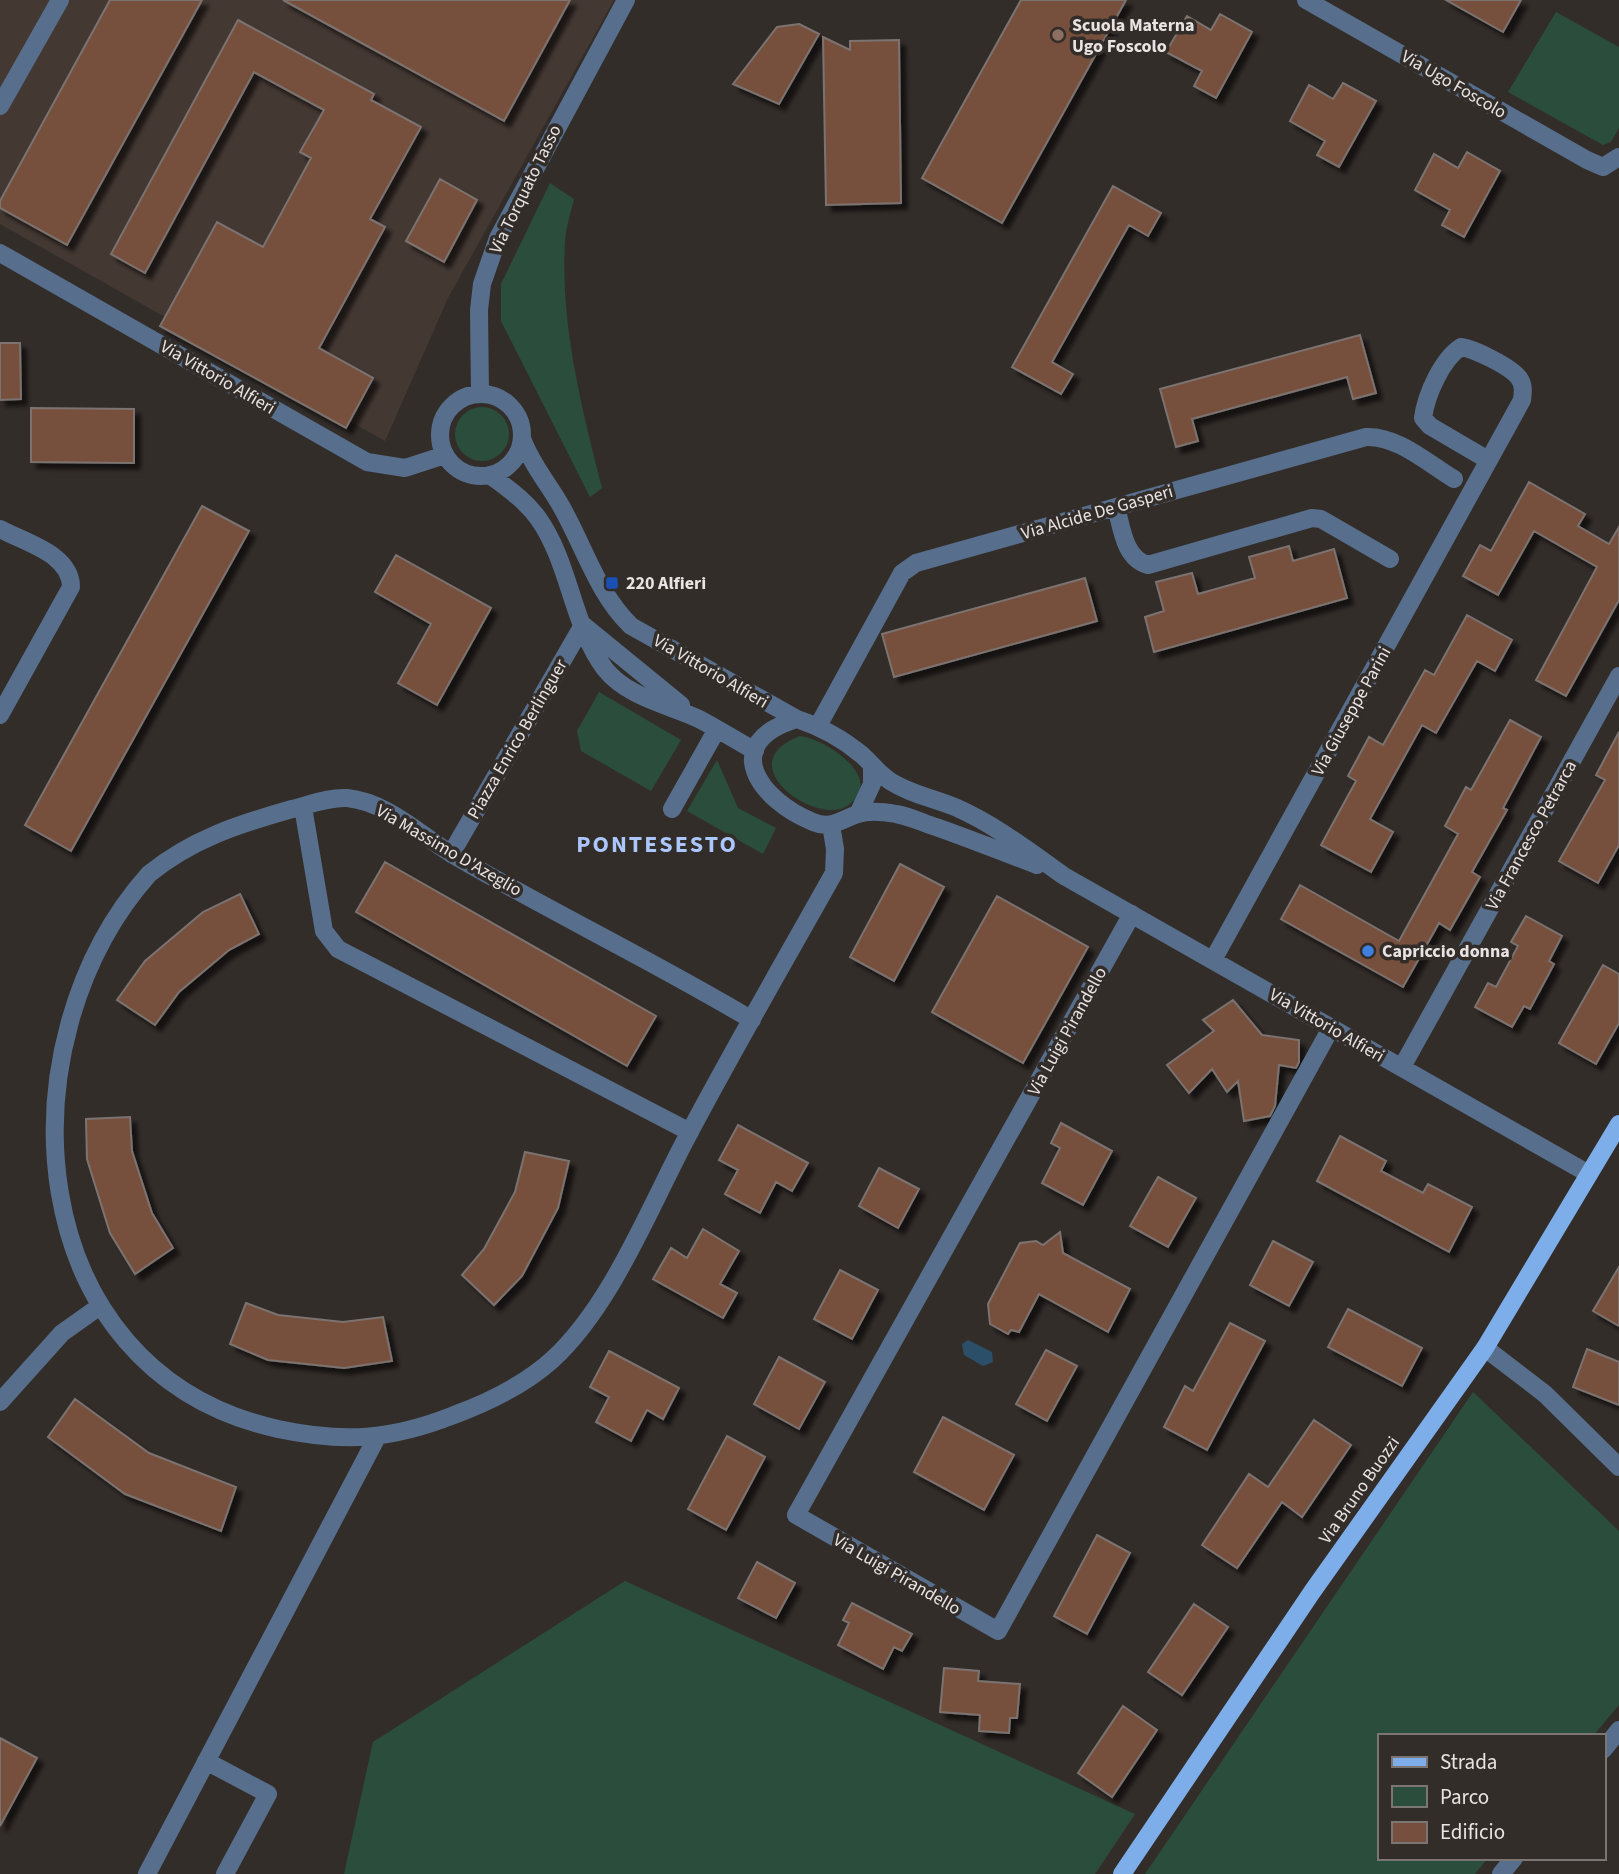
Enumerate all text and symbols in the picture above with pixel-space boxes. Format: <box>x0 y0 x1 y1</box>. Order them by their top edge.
place label: Scuola Materna Ugo Foscolo <box>1072 13 1195 59</box>
marker: Scuola Materna Ugo Foscolo <box>1050 27 1066 43</box>
street label: Via Ugo Foscolo <box>1396 44 1511 125</box>
street label: Via Torquato Tasso <box>483 121 568 258</box>
street label: Via Vittorio Alfieri <box>156 334 280 421</box>
street label: Via Alcide De Gasperi <box>1018 479 1176 546</box>
place label: 220 Alfieri <box>626 571 706 596</box>
marker: 220 Alfieri <box>604 575 620 591</box>
street label: Via Vittorio Alfieri <box>649 628 773 715</box>
street label: Via Giuseppe Parini <box>1306 642 1397 780</box>
street label: Piazza Enrico Berlinguer <box>461 654 574 824</box>
street label: Via Francesco Petrarca <box>1480 756 1583 915</box>
street label: Via Massimo D'Azeglio <box>371 798 526 902</box>
district label: PONTESESTO <box>576 827 738 862</box>
place label: Capriccio donna <box>1382 939 1510 964</box>
marker: Capriccio donna <box>1360 943 1376 959</box>
street label: Via Luigi Pirandello <box>1022 962 1113 1100</box>
street label: Via Vittorio Alfieri <box>1265 982 1389 1069</box>
street label: Via Bruno Buozzi <box>1313 1432 1406 1549</box>
street label: Via Luigi Pirandello <box>828 1528 965 1621</box>
legend <box>1378 1734 1605 1860</box>
text: Strada <box>1440 1747 1497 1777</box>
text: Parco <box>1440 1782 1489 1812</box>
text: Edificio <box>1440 1817 1505 1847</box>

